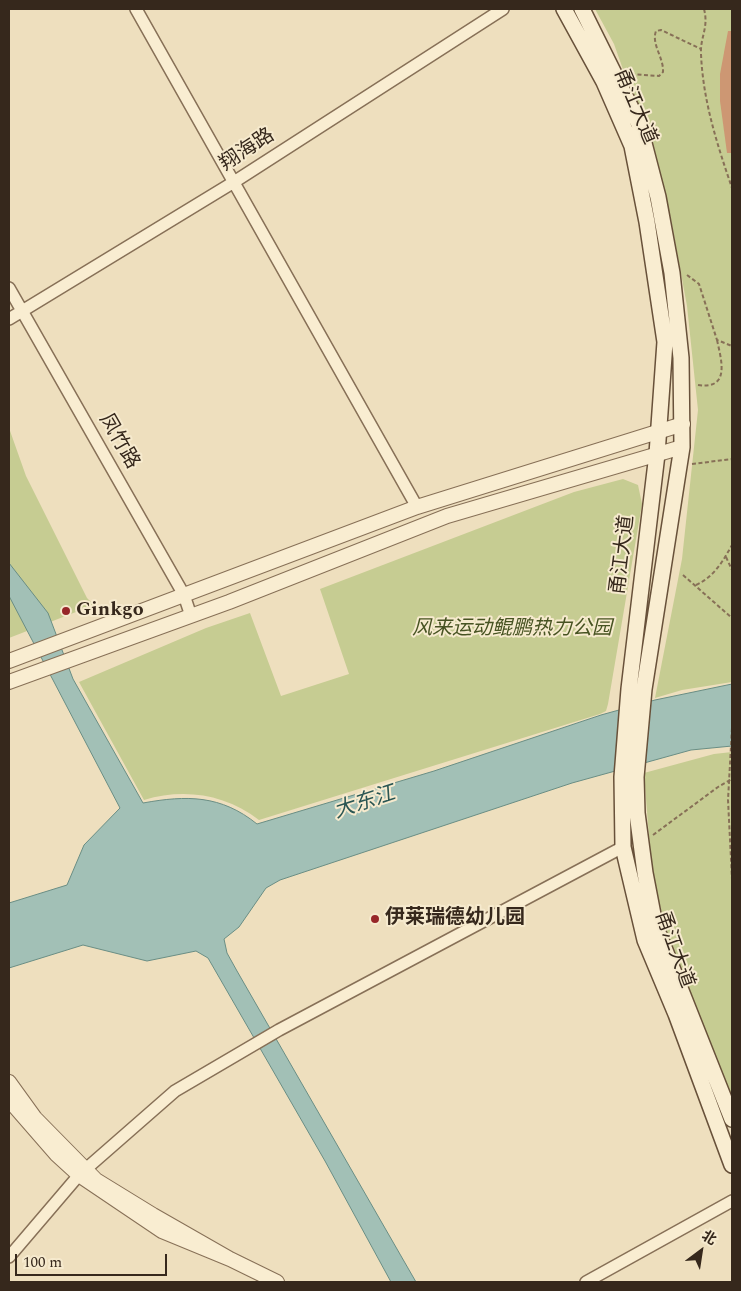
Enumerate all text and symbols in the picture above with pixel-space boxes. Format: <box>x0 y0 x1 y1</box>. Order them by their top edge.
street label: 甬江大道 <box>607 65 661 149</box>
street label: 翔海路 <box>216 125 280 177</box>
street label: 凤竹路 <box>93 410 143 474</box>
street label: 甬江大道 <box>607 514 641 596</box>
place label: Ginkgo <box>76 599 144 623</box>
marker: Ginkgo <box>60 605 72 617</box>
park label: 风来运动鲲鹏热力公园 <box>412 618 612 642</box>
water label: 大东江 <box>331 782 399 826</box>
place label: 伊莱瑞德幼儿园 <box>385 907 525 931</box>
street label: 甬江大道 <box>648 908 698 992</box>
marker: 伊莱瑞德幼儿园 <box>369 913 381 925</box>
text: 北 <box>698 1225 720 1250</box>
north arrow <box>676 1226 726 1276</box>
scale bar <box>18 1244 170 1276</box>
text: 100 m <box>23 1251 62 1274</box>

